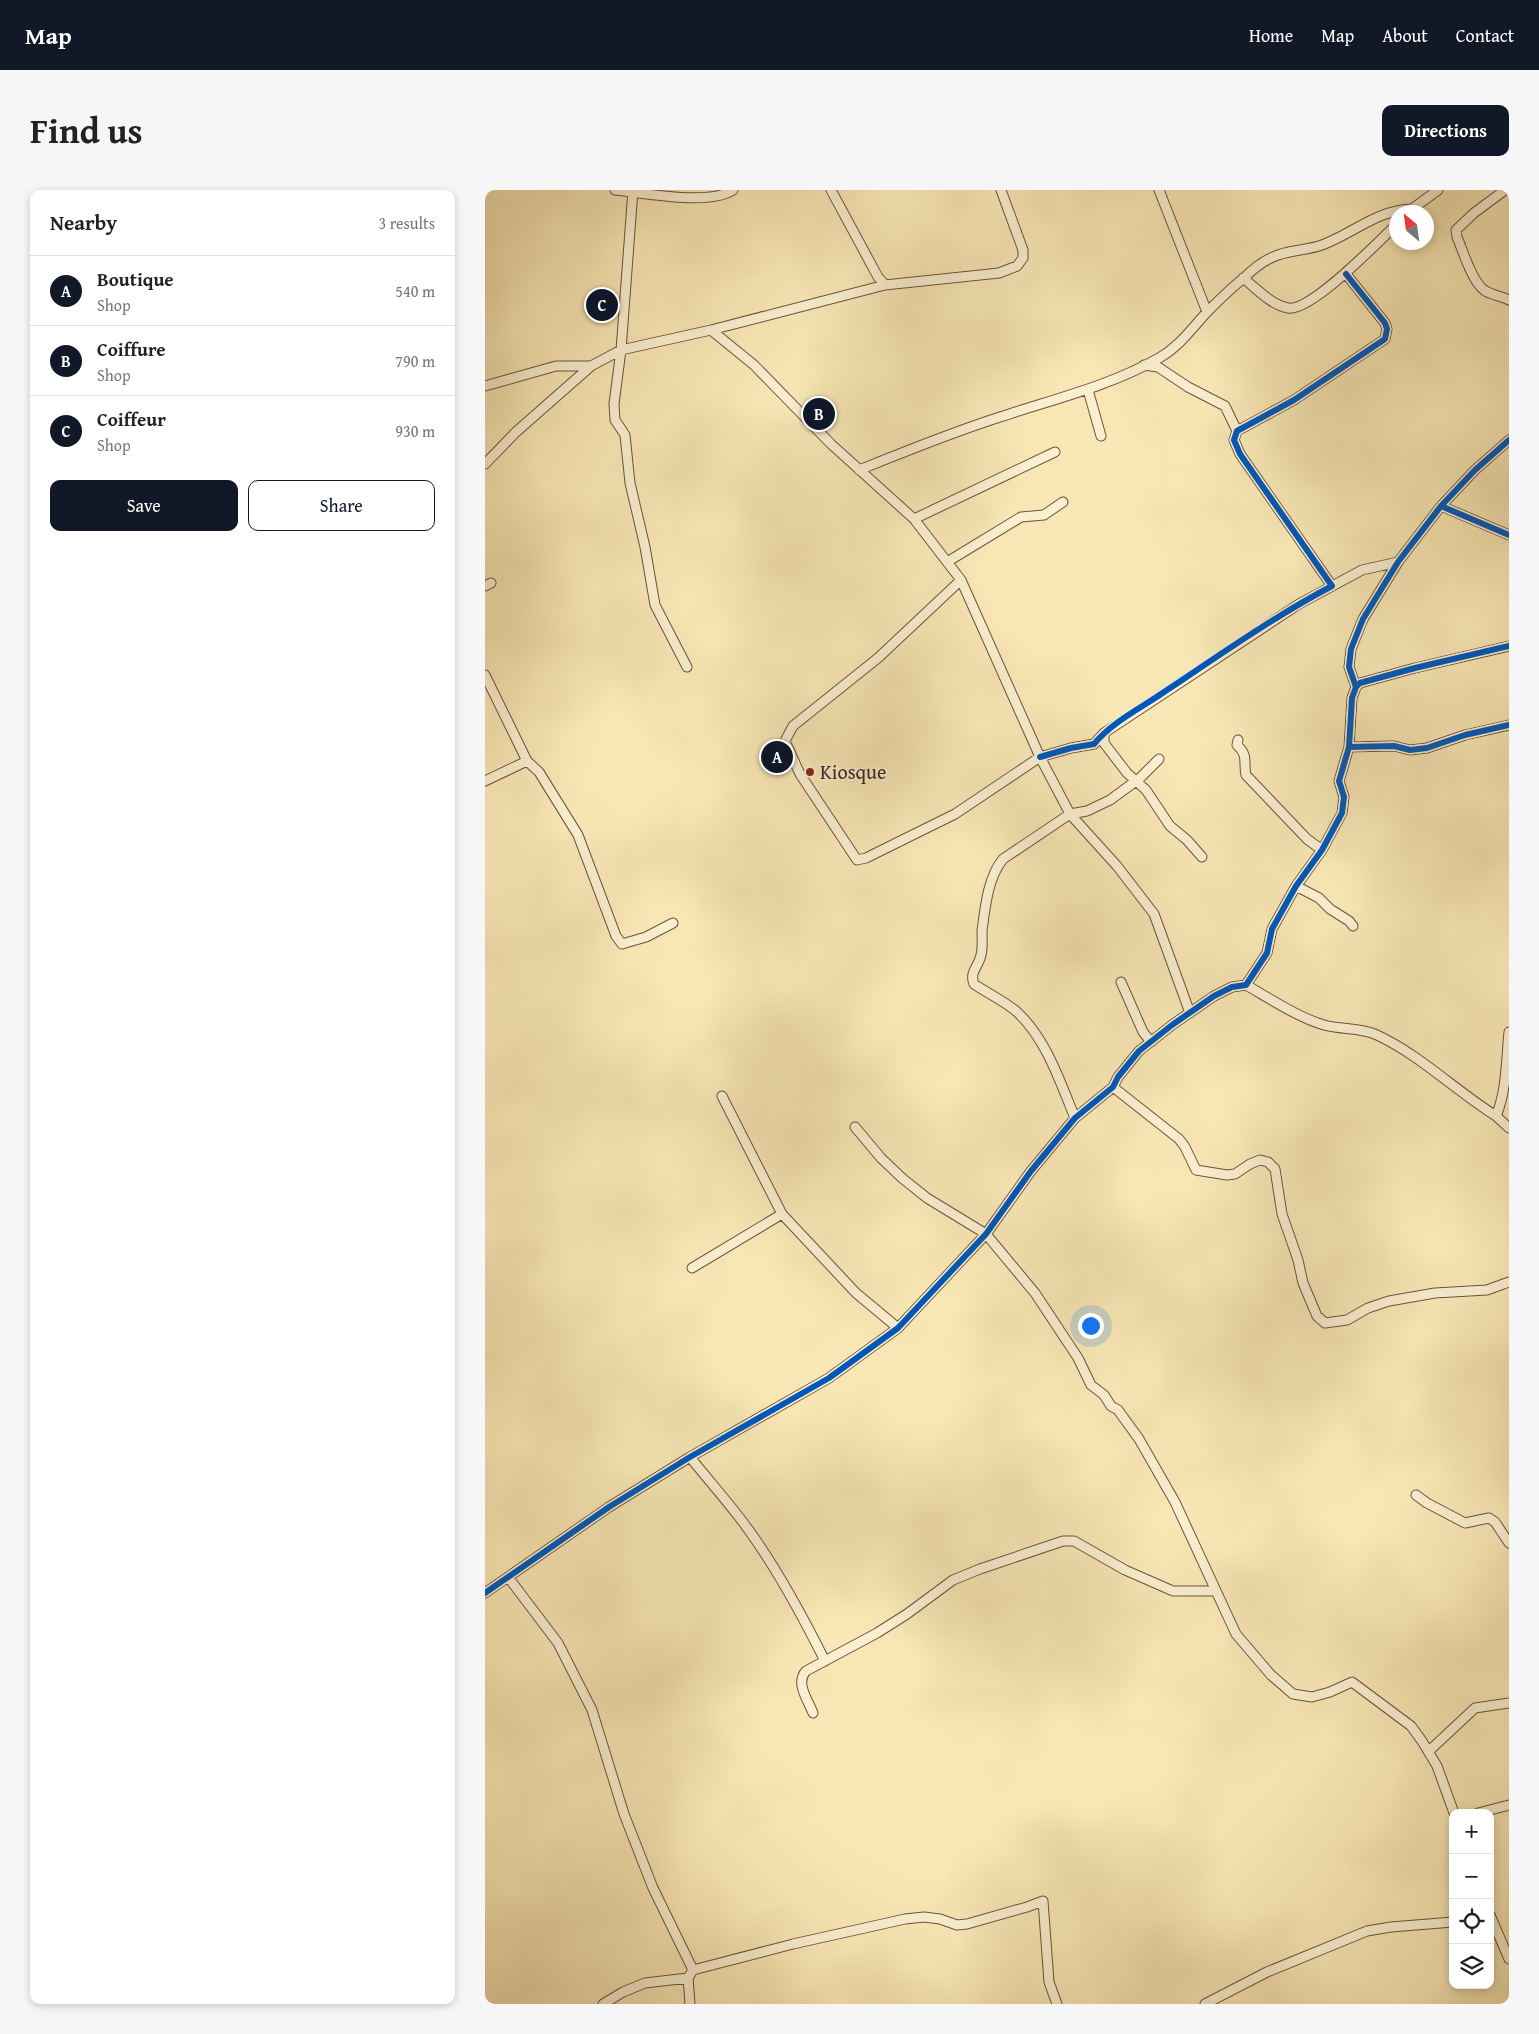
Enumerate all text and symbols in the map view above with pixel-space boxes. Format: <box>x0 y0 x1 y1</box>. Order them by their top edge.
text: Map <box>25 18 72 53</box>
text: Home <box>1249 22 1293 49</box>
text: Map <box>1321 22 1354 49</box>
text: About <box>1382 22 1428 49</box>
text: Contact <box>1456 22 1514 49</box>
text: Find us <box>30 105 143 156</box>
button: Directions <box>1382 105 1509 156</box>
north arrow <box>1389 205 1434 250</box>
text: Nearby <box>50 207 117 238</box>
text: 3 results <box>378 211 435 235</box>
text: Boutique <box>97 265 174 293</box>
text: A <box>61 279 71 303</box>
text: 540 m <box>395 279 435 303</box>
pin: C <box>586 286 618 324</box>
text: Shop <box>97 293 131 317</box>
text: Coiffure <box>97 335 166 363</box>
text: B <box>61 349 71 373</box>
text: 790 m <box>395 349 435 373</box>
text: Shop <box>97 363 131 387</box>
pin: B <box>803 395 835 433</box>
text: Coiffeur <box>97 405 166 433</box>
text: C <box>61 419 71 443</box>
text: 930 m <box>395 419 435 443</box>
text: Shop <box>97 433 131 457</box>
button: Save <box>50 480 238 531</box>
button: Share <box>248 480 435 531</box>
pin: A <box>761 738 793 776</box>
place label: Kiosque <box>820 757 886 786</box>
marker: Kiosque <box>804 766 816 778</box>
your location <box>1078 1313 1104 1339</box>
map controls <box>1449 1809 1494 1989</box>
button: + <box>1449 1809 1494 1854</box>
button: − <box>1449 1854 1494 1899</box>
button: locate <box>1449 1899 1494 1944</box>
button: layers <box>1449 1944 1494 1989</box>

